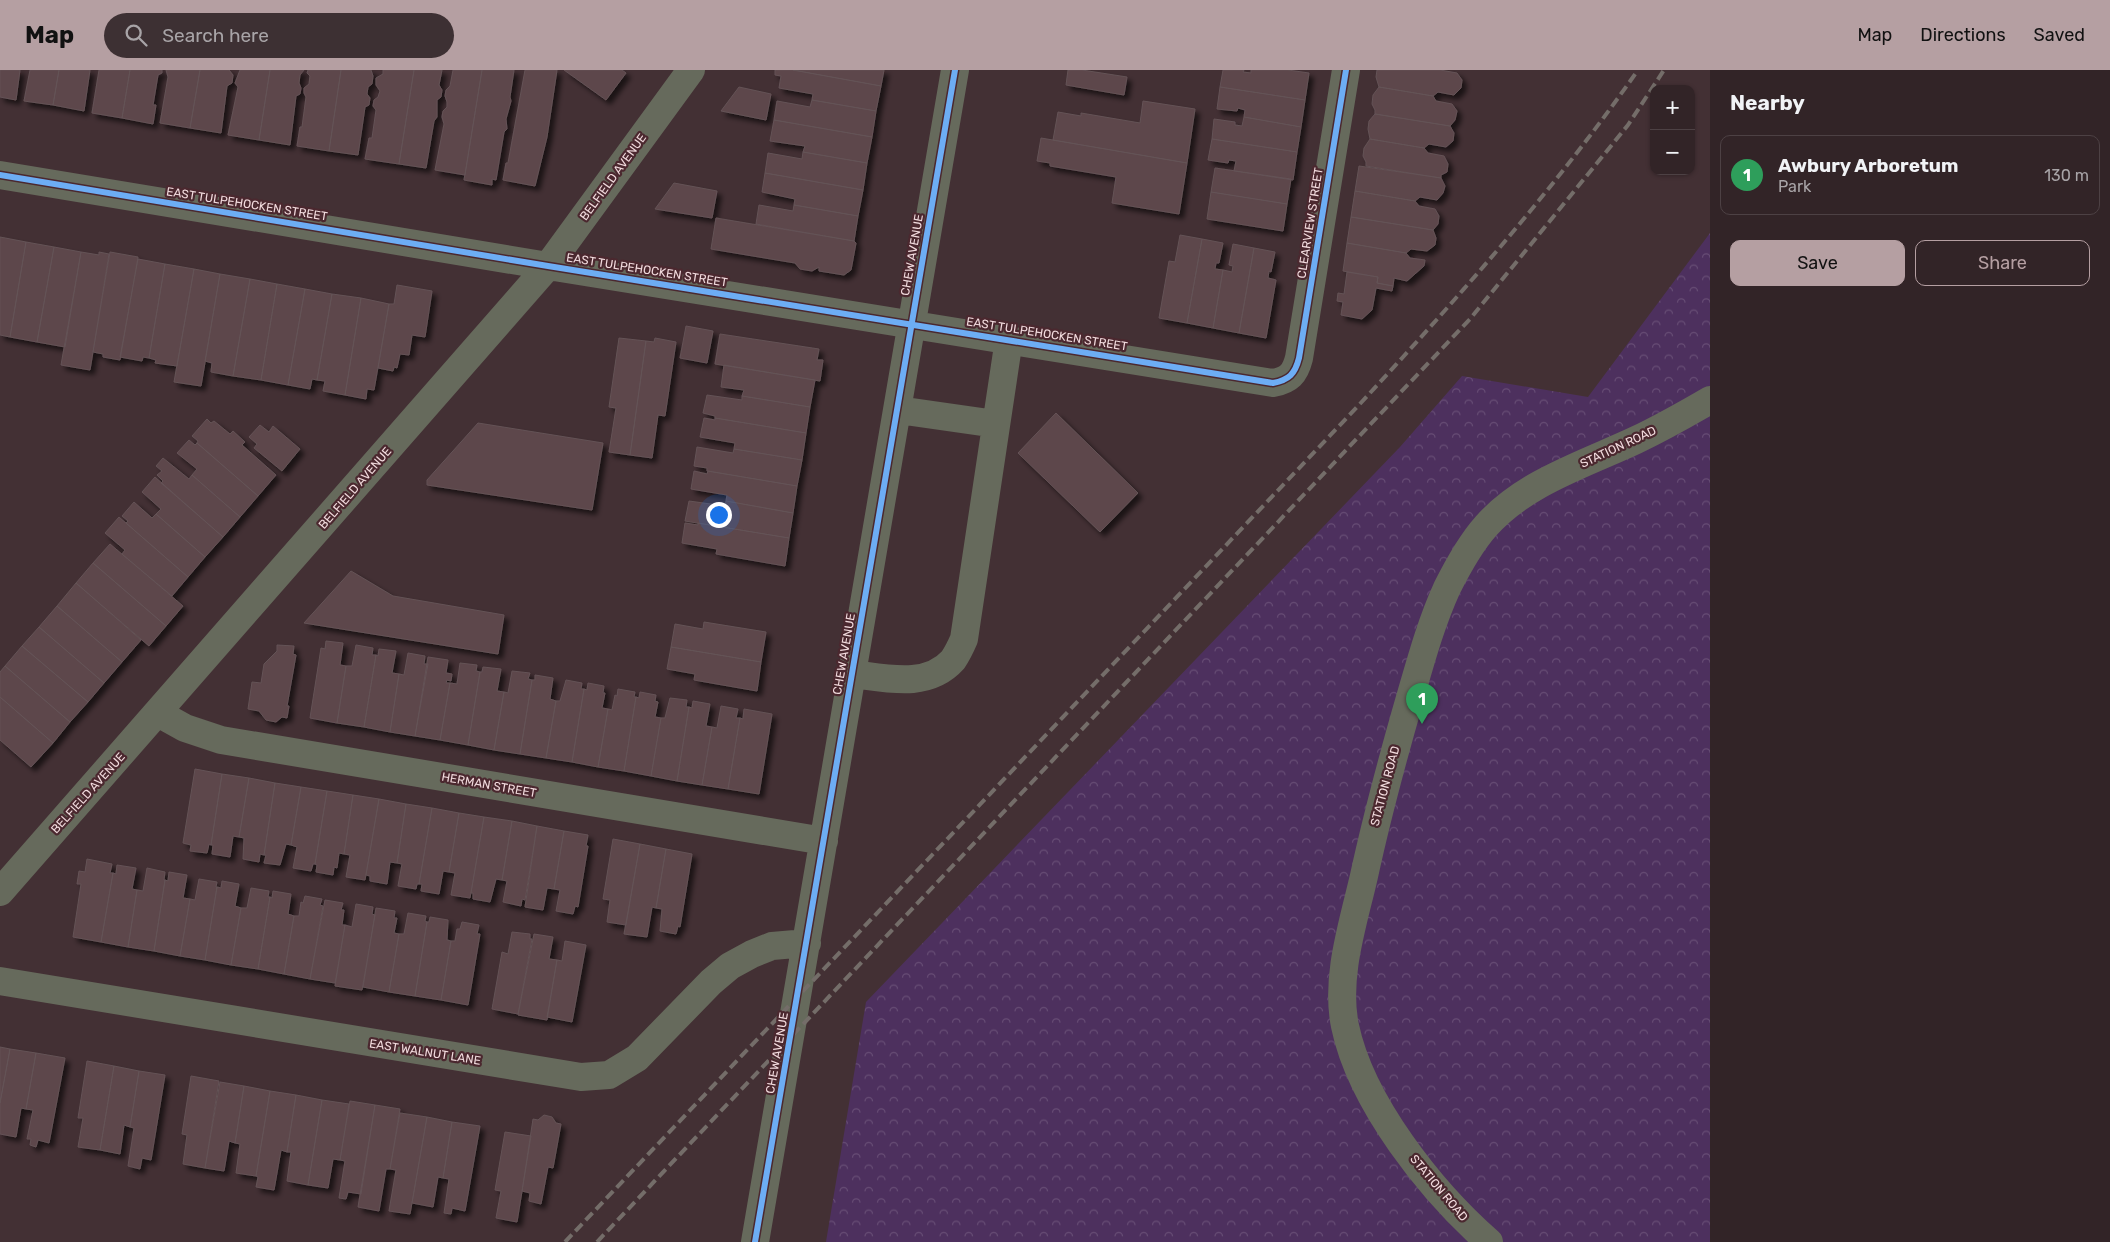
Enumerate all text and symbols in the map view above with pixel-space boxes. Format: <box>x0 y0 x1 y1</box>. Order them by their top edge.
search box <box>104 13 454 58</box>
text: Map <box>25 21 74 49</box>
icon: search <box>122 21 150 49</box>
text: Search here <box>162 24 269 47</box>
text: Map <box>1857 24 1892 46</box>
text: Directions <box>1920 24 2006 46</box>
text: Saved <box>2034 24 2085 46</box>
map controls <box>1650 85 1695 175</box>
button: + <box>1650 85 1695 130</box>
text: Nearby <box>1730 90 1805 115</box>
button: − <box>1650 130 1695 175</box>
street label: BELFIELD AVENUE <box>577 131 649 223</box>
text: Awbury Arboretum <box>1778 154 1958 177</box>
street label: CLEARVIEW STREET <box>1294 166 1326 279</box>
text: 1 <box>1743 166 1751 185</box>
text: 130 m <box>2044 166 2089 185</box>
text: Park <box>1778 177 1811 196</box>
street label: EAST TULPEHOCKEN STREET <box>165 184 329 224</box>
street label: CHEW AVENUE <box>898 213 926 297</box>
button: Save <box>1730 240 1905 286</box>
button: Share <box>1915 240 2090 286</box>
street label: EAST TULPEHOCKEN STREET <box>565 250 729 290</box>
street label: EAST TULPEHOCKEN STREET <box>965 314 1129 354</box>
street label: STATION ROAD <box>1578 423 1658 471</box>
street label: BELFIELD AVENUE <box>316 444 394 532</box>
your location <box>706 502 732 528</box>
street label: CHEW AVENUE <box>830 612 858 696</box>
pin: 1 <box>1406 683 1438 724</box>
street label: STATION ROAD <box>1368 744 1402 828</box>
street label: BELFIELD AVENUE <box>48 750 128 836</box>
street label: HERMAN STREET <box>440 770 538 800</box>
street label: CHEW AVENUE <box>763 1011 791 1095</box>
street label: EAST WALNUT LANE <box>368 1036 482 1068</box>
street label: STATION ROAD <box>1407 1152 1471 1224</box>

